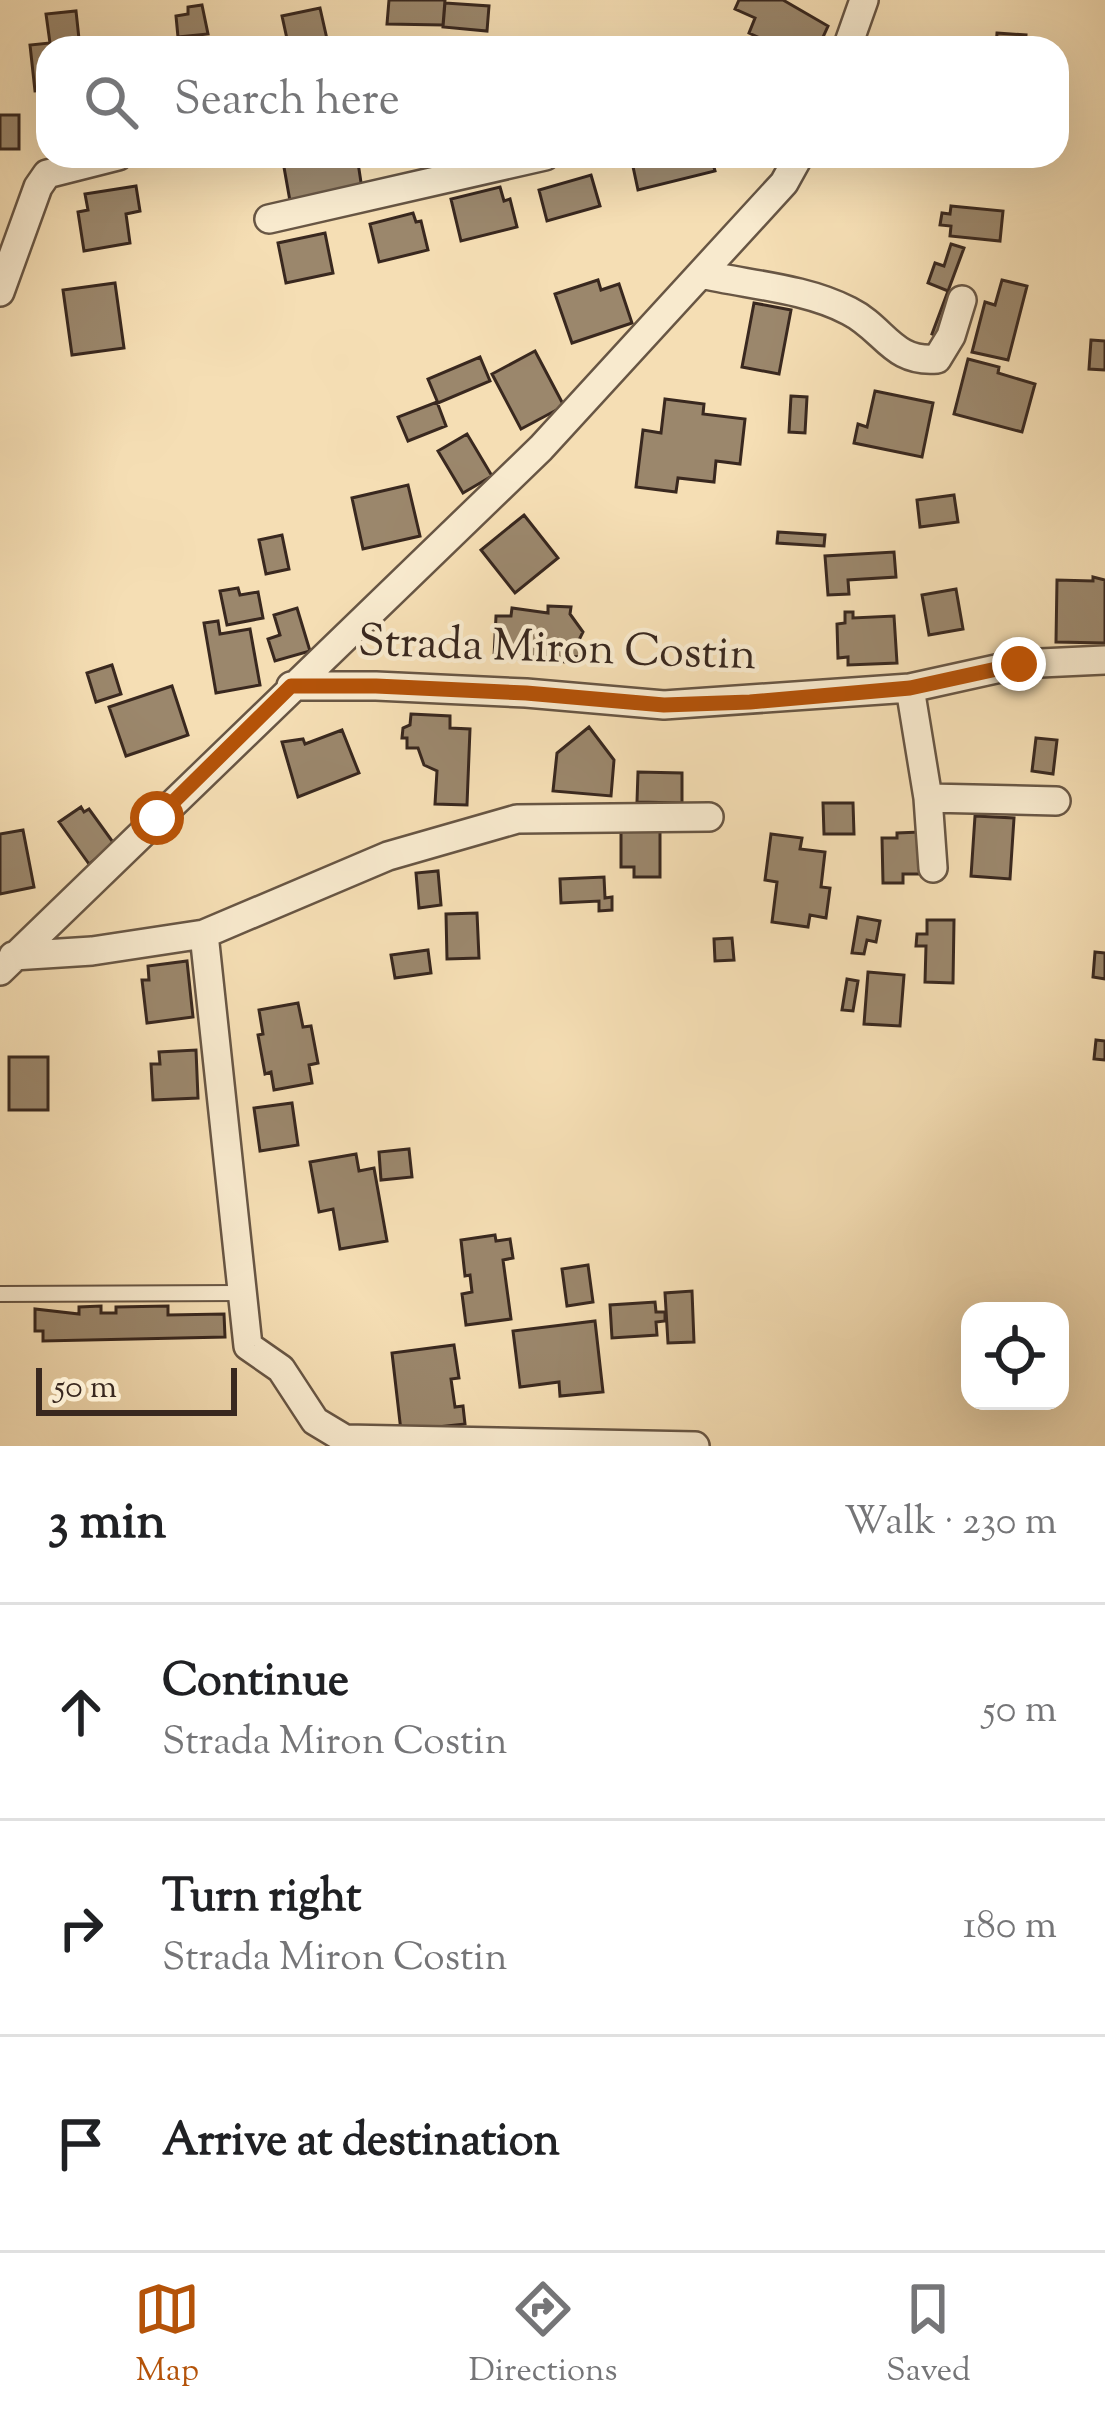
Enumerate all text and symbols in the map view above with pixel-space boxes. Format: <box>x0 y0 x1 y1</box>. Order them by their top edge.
search box <box>36 36 1069 168</box>
icon: search <box>78 69 144 135</box>
text: Search here <box>174 70 400 135</box>
street label: Strada Miron Costin <box>357 612 757 690</box>
route end <box>992 637 1046 691</box>
route start <box>130 791 184 845</box>
map controls <box>961 1302 1069 1410</box>
button: locate <box>961 1302 1069 1410</box>
scale bar <box>36 1362 237 1415</box>
text: 50 m <box>54 1365 117 1413</box>
text: 3 min <box>48 1488 166 1561</box>
text: Walk · 230 m <box>844 1496 1057 1552</box>
text: Continue <box>162 1651 349 1716</box>
icon: ahead <box>48 1679 114 1745</box>
text: 50 m <box>982 1684 1057 1740</box>
text: Strada Miron Costin <box>162 1716 507 1772</box>
text: Turn right <box>162 1867 361 1932</box>
icon: right <box>48 1895 114 1961</box>
text: 180 m <box>963 1900 1057 1956</box>
text: Strada Miron Costin <box>162 1932 507 1988</box>
icon: arrive <box>48 2111 114 2177</box>
text: Arrive at destination <box>162 2111 560 2176</box>
tab: Map <box>134 2276 200 2396</box>
tab: Directions <box>469 2276 618 2396</box>
tab: Saved <box>886 2276 971 2396</box>

